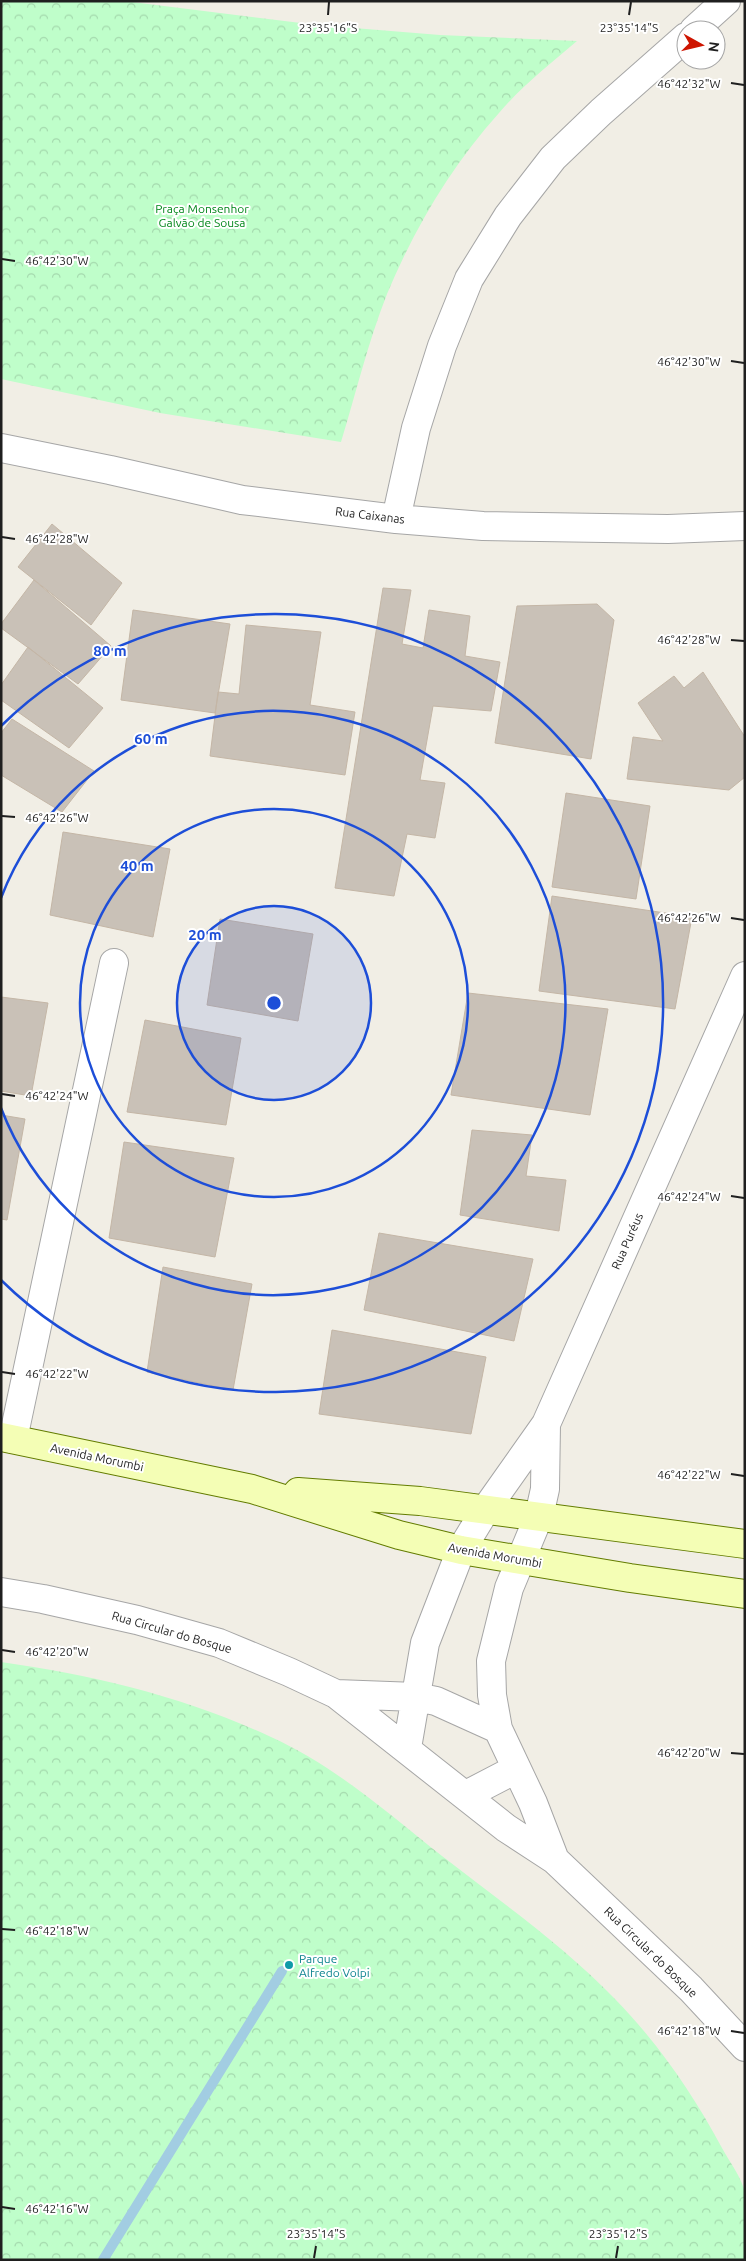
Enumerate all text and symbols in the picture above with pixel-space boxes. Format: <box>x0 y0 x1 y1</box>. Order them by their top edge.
north arrow <box>676 20 726 70</box>
text: 23°35'16"S <box>299 21 357 34</box>
text: 23°35'14"S <box>600 21 658 34</box>
text: N <box>705 41 723 53</box>
text: 46°42'32"W <box>657 77 721 90</box>
park label: Praça Monsenhor Galvão de Sousa <box>155 202 249 229</box>
text: 46°42'30"W <box>25 254 89 267</box>
text: 46°42'30"W <box>657 355 721 368</box>
street label: Rua Caixanas <box>334 504 406 526</box>
text: 46°42'28"W <box>25 532 89 545</box>
text: 46°42'28"W <box>657 633 721 646</box>
text: 80 m <box>93 642 127 659</box>
text: 60 m <box>134 730 168 747</box>
text: 46°42'26"W <box>25 811 89 824</box>
text: 40 m <box>120 857 154 874</box>
text: 46°42'26"W <box>657 911 721 924</box>
text: 20 m <box>188 926 222 943</box>
centre of rings <box>265 994 283 1012</box>
text: 46°42'24"W <box>25 1089 89 1102</box>
text: 46°42'24"W <box>657 1190 721 1203</box>
street label: Rua Puréus <box>609 1211 645 1271</box>
text: 46°42'22"W <box>25 1367 89 1380</box>
street label: Avenida Morumbi <box>49 1441 145 1473</box>
text: 46°42'22"W <box>657 1468 721 1481</box>
street label: Avenida Morumbi <box>447 1540 543 1570</box>
street label: Rua Circular do Bosque <box>110 1609 234 1655</box>
text: 46°42'20"W <box>25 1645 89 1658</box>
text: 46°42'20"W <box>657 1746 721 1759</box>
street label: Rua Circular do Bosque <box>602 1904 700 2000</box>
text: 46°42'18"W <box>25 1924 89 1937</box>
place label: Parque Alfredo Volpi <box>299 1952 370 1979</box>
marker: Parque Alfredo Volpi <box>283 1959 295 1971</box>
text: 46°42'18"W <box>657 2024 721 2037</box>
text: 46°42'16"W <box>25 2202 89 2215</box>
text: 23°35'14"S <box>287 2227 345 2240</box>
text: 23°35'12"S <box>589 2227 647 2240</box>

